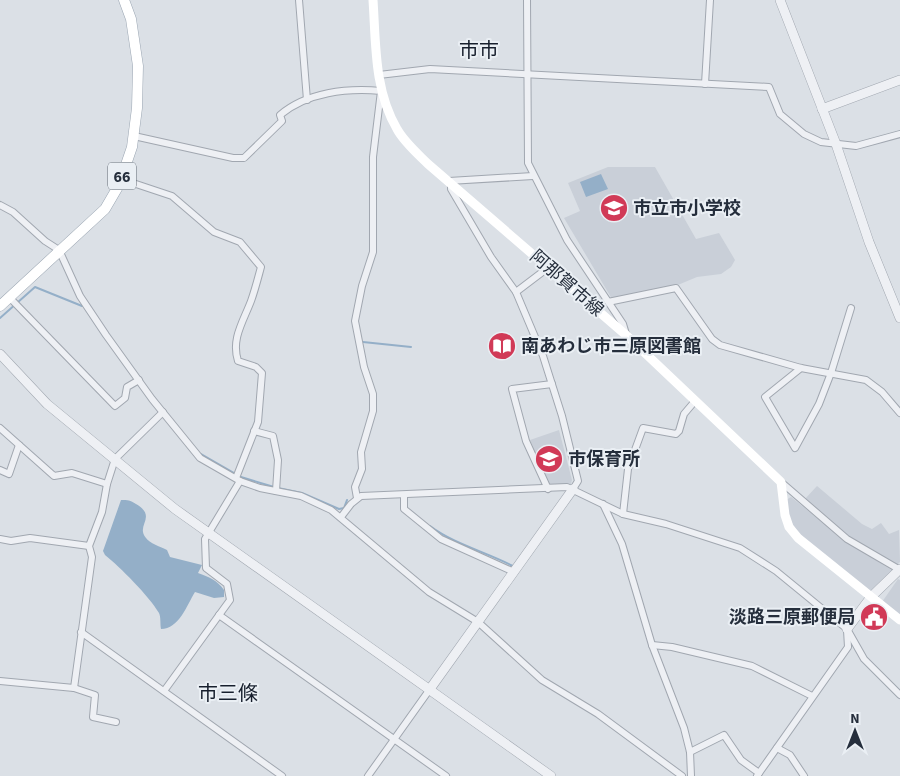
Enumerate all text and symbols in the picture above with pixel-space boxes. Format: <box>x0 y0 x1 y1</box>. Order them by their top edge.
district label: 市市 <box>459 37 499 65</box>
road number: 66 <box>108 162 136 190</box>
school or university icon: 市立市小学校 <box>599 193 629 223</box>
place label: 市立市小学校 <box>633 196 741 221</box>
street label: 阿那賀市線 <box>525 244 609 322</box>
library icon: 南あわじ市三原図書館 <box>487 331 517 361</box>
place label: 南あわじ市三原図書館 <box>521 334 701 359</box>
school or university icon: 市保育所 <box>534 444 564 474</box>
place label: 市保育所 <box>568 447 640 472</box>
public building icon: 淡路三原郵便局 <box>859 602 889 632</box>
place label: 淡路三原郵便局 <box>729 605 855 630</box>
district label: 市三條 <box>198 680 258 708</box>
north arrow <box>830 706 880 756</box>
text: N <box>850 709 860 729</box>

